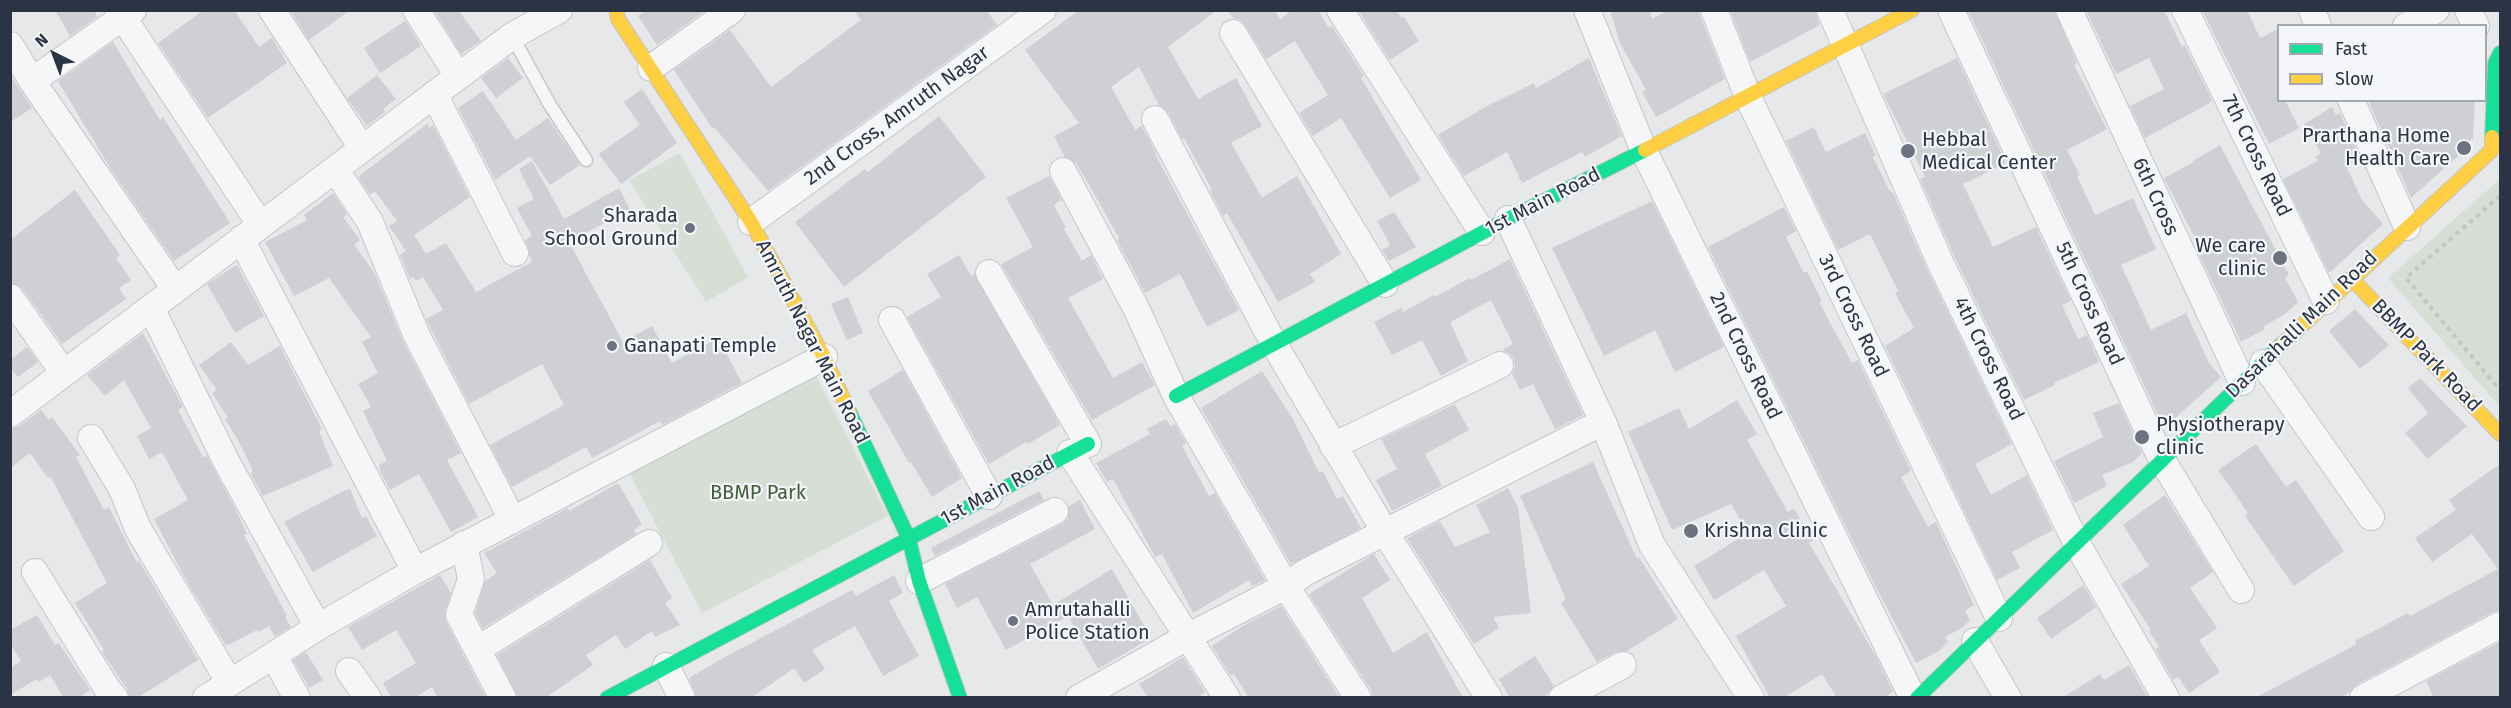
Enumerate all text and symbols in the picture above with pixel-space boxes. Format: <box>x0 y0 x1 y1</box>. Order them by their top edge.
north arrow <box>24 24 84 84</box>
legend <box>2277 24 2487 102</box>
text: N <box>31 30 52 51</box>
text: Fast <box>2335 38 2367 60</box>
street label: 2nd Cross, Amruth Nagar <box>800 41 994 191</box>
text: Slow <box>2335 68 2373 90</box>
street label: 7th Cross Road <box>2216 91 2296 221</box>
place label: Prarthana Home Health Care <box>2302 124 2450 171</box>
place label: Hebbal Medical Center <box>1922 128 2056 175</box>
marker: Prarthana Home Health Care <box>2455 139 2473 157</box>
marker: Hebbal Medical Center <box>1899 142 1917 160</box>
street label: 6th Cross <box>2127 154 2183 240</box>
street label: 1st Main Road <box>1482 163 1604 241</box>
place label: Sharada School Ground <box>545 204 678 251</box>
marker: Sharada School Ground <box>683 221 697 235</box>
place label: We care clinic <box>2195 234 2266 281</box>
street label: Amruth Nagar Main Road <box>750 236 874 448</box>
street label: 5th Cross Road <box>2050 238 2128 370</box>
street label: Dasarahalli Main Road <box>2221 246 2383 404</box>
marker: We care clinic <box>2271 249 2289 267</box>
street label: 3rd Cross Road <box>1813 251 1893 381</box>
street label: 2nd Cross Road <box>1704 289 1786 423</box>
street label: 4th Cross Road <box>1948 293 2028 425</box>
street label: BBMP Park Road <box>2366 295 2486 417</box>
place label: Ganapati Temple <box>624 334 777 358</box>
marker: Ganapati Temple <box>605 339 619 353</box>
place label: Physiotherapy clinic <box>2156 413 2285 460</box>
marker: Physiotherapy clinic <box>2133 428 2151 446</box>
street label: 1st Main Road <box>937 451 1059 531</box>
park label: BBMP Park <box>710 481 806 505</box>
place label: Krishna Clinic <box>1704 519 1828 543</box>
marker: Krishna Clinic <box>1682 522 1700 540</box>
place label: Amrutahalli Police Station <box>1025 598 1150 645</box>
marker: Amrutahalli Police Station <box>1006 614 1020 628</box>

